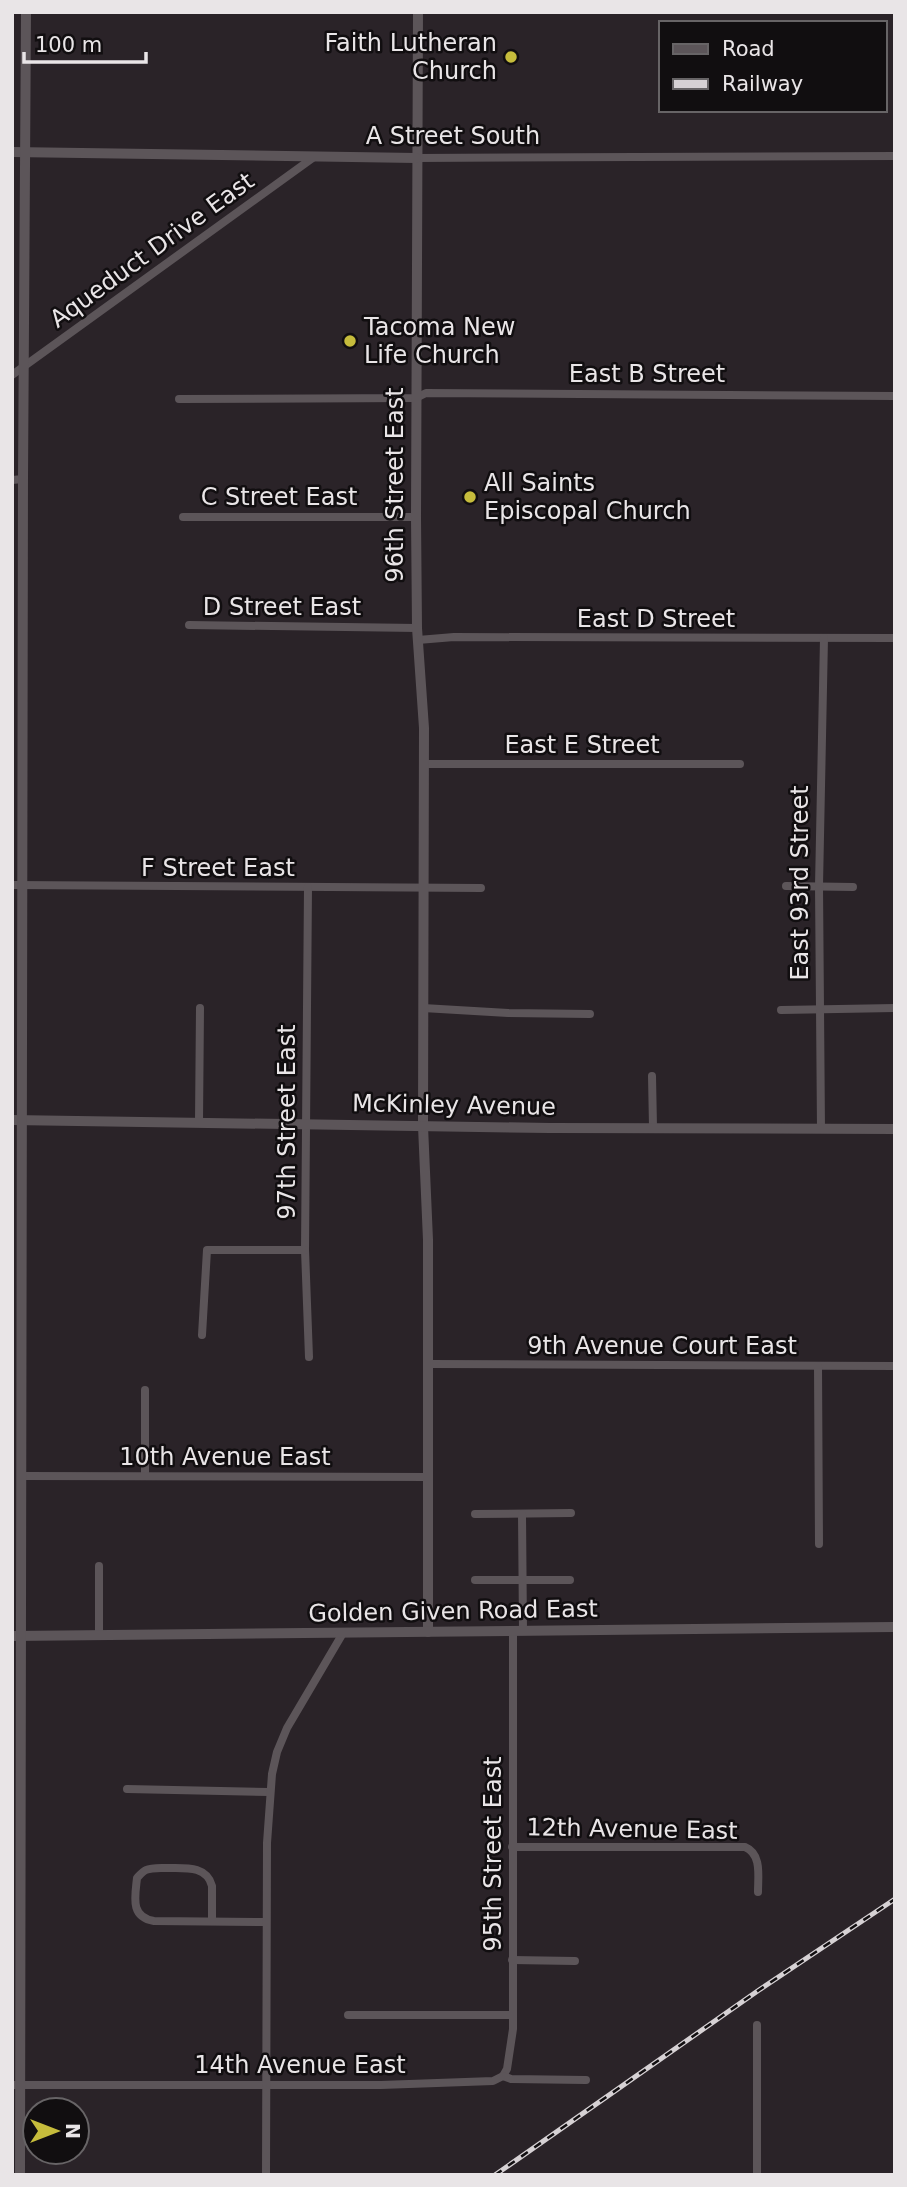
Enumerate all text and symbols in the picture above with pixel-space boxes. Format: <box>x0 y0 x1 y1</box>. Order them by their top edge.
scale bar <box>24 21 147 65</box>
legend <box>659 21 886 112</box>
place label: Faith Lutheran Church <box>324 29 497 85</box>
text: 100 m <box>35 33 102 57</box>
text: Road <box>722 37 775 61</box>
marker: Faith Lutheran Church <box>503 49 519 65</box>
text: Railway <box>722 72 803 96</box>
street label: A Street South <box>366 122 540 150</box>
street label: Aqueduct Drive East <box>45 167 259 333</box>
place label: Tacoma New Life Church <box>363 313 515 369</box>
marker: Tacoma New Life Church <box>342 333 358 349</box>
street label: East B Street <box>569 360 725 388</box>
street label: 96th Street East <box>381 387 409 583</box>
place label: All Saints Episcopal Church <box>484 469 691 525</box>
street label: C Street East <box>201 483 357 511</box>
marker: All Saints Episcopal Church <box>462 489 478 505</box>
street label: D Street East <box>203 593 361 621</box>
street label: East D Street <box>577 605 735 633</box>
street label: East E Street <box>504 731 660 759</box>
street label: East 93rd Street <box>786 785 814 981</box>
street label: F Street East <box>141 854 295 882</box>
street label: 97th Street East <box>273 1024 301 1220</box>
street label: McKinley Avenue <box>352 1089 556 1121</box>
street label: 9th Avenue Court East <box>527 1332 797 1360</box>
street label: 10th Avenue East <box>119 1443 331 1471</box>
street label: Golden Given Road East <box>308 1594 598 1628</box>
street label: 95th Street East <box>479 1756 507 1952</box>
street label: 12th Avenue East <box>526 1813 738 1845</box>
street label: 14th Avenue East <box>194 2051 406 2079</box>
north arrow <box>21 2096 91 2166</box>
text: N <box>62 2123 84 2139</box>

